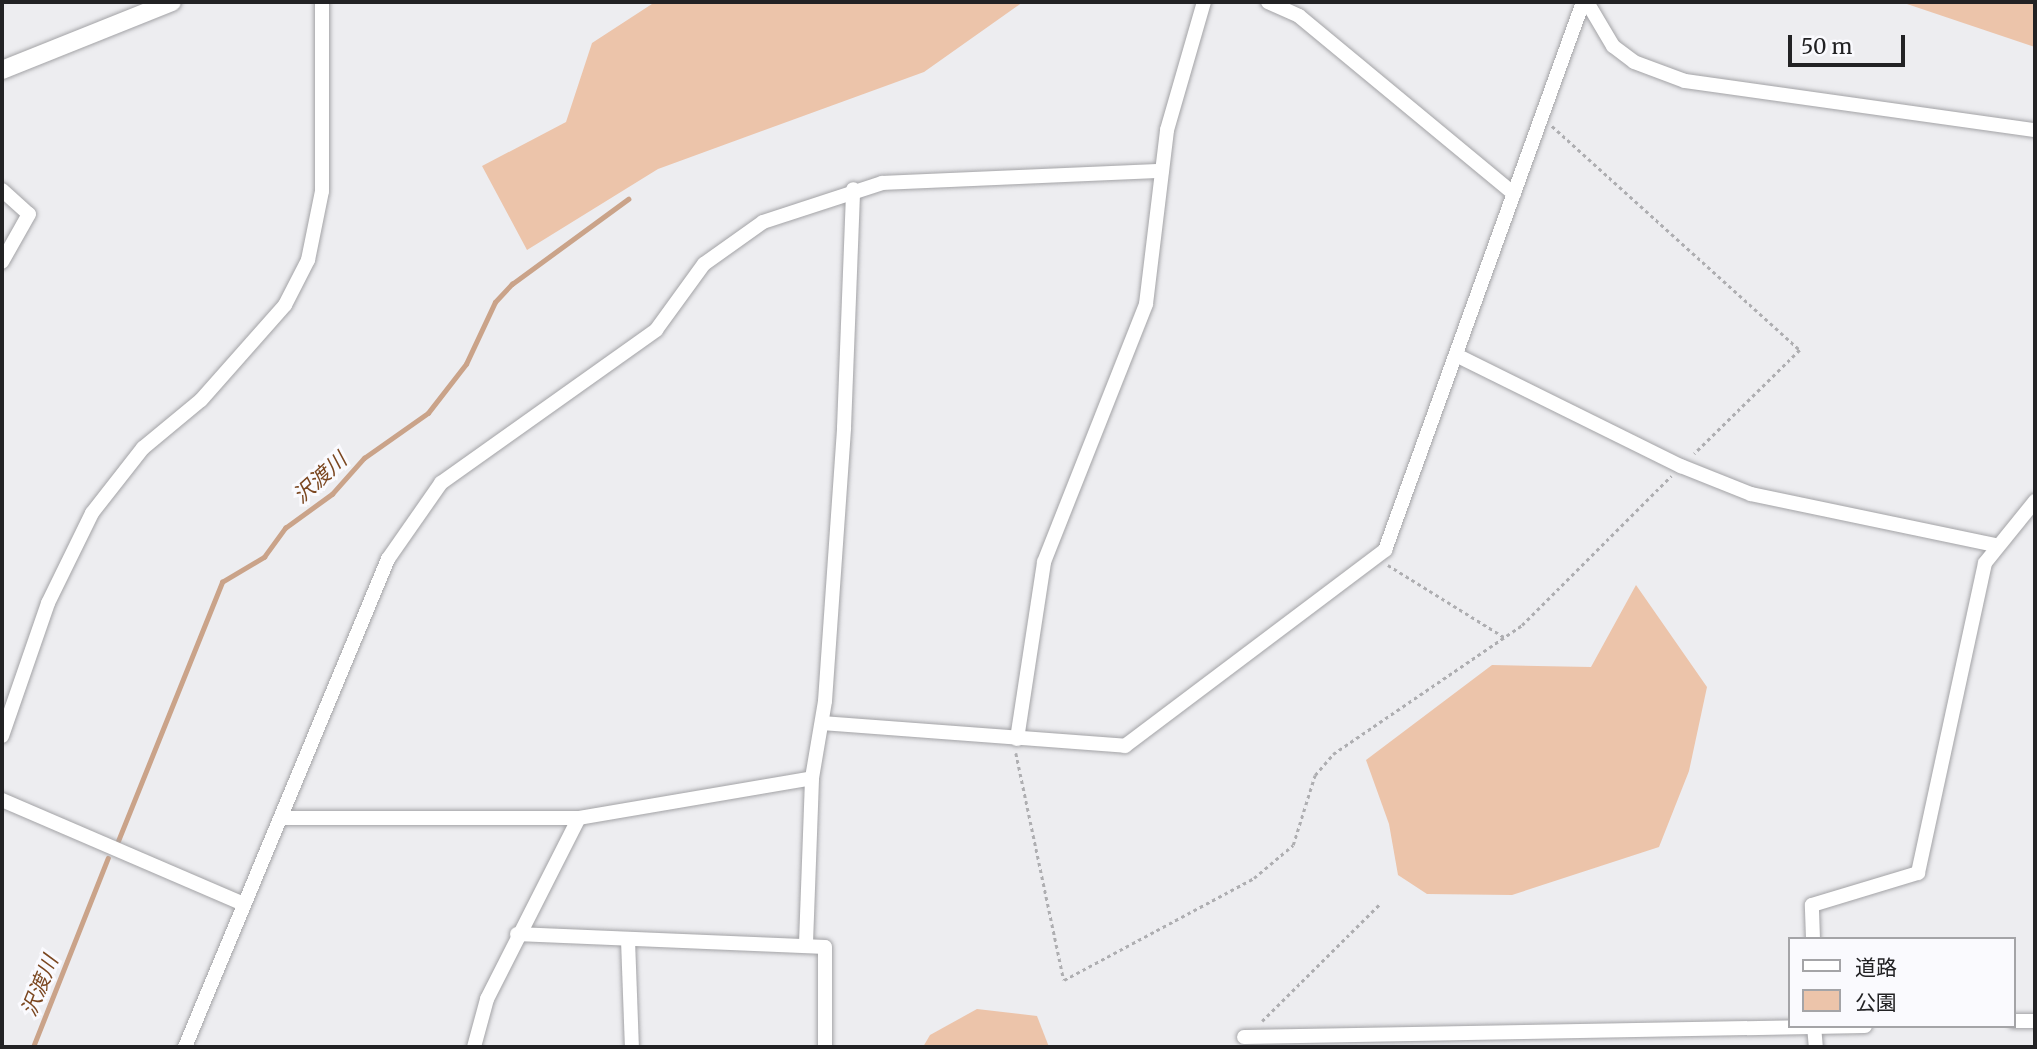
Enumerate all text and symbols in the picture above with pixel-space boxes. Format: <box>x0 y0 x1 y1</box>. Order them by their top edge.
scale bar <box>1792 21 1909 65</box>
text: 50 m <box>1801 33 1852 60</box>
water label: 沢渡川 <box>288 448 352 508</box>
legend <box>1788 937 2016 1028</box>
water label: 沢渡川 <box>17 952 63 1020</box>
text: 道路 <box>1855 954 1897 981</box>
text: 公園 <box>1855 989 1897 1016</box>

